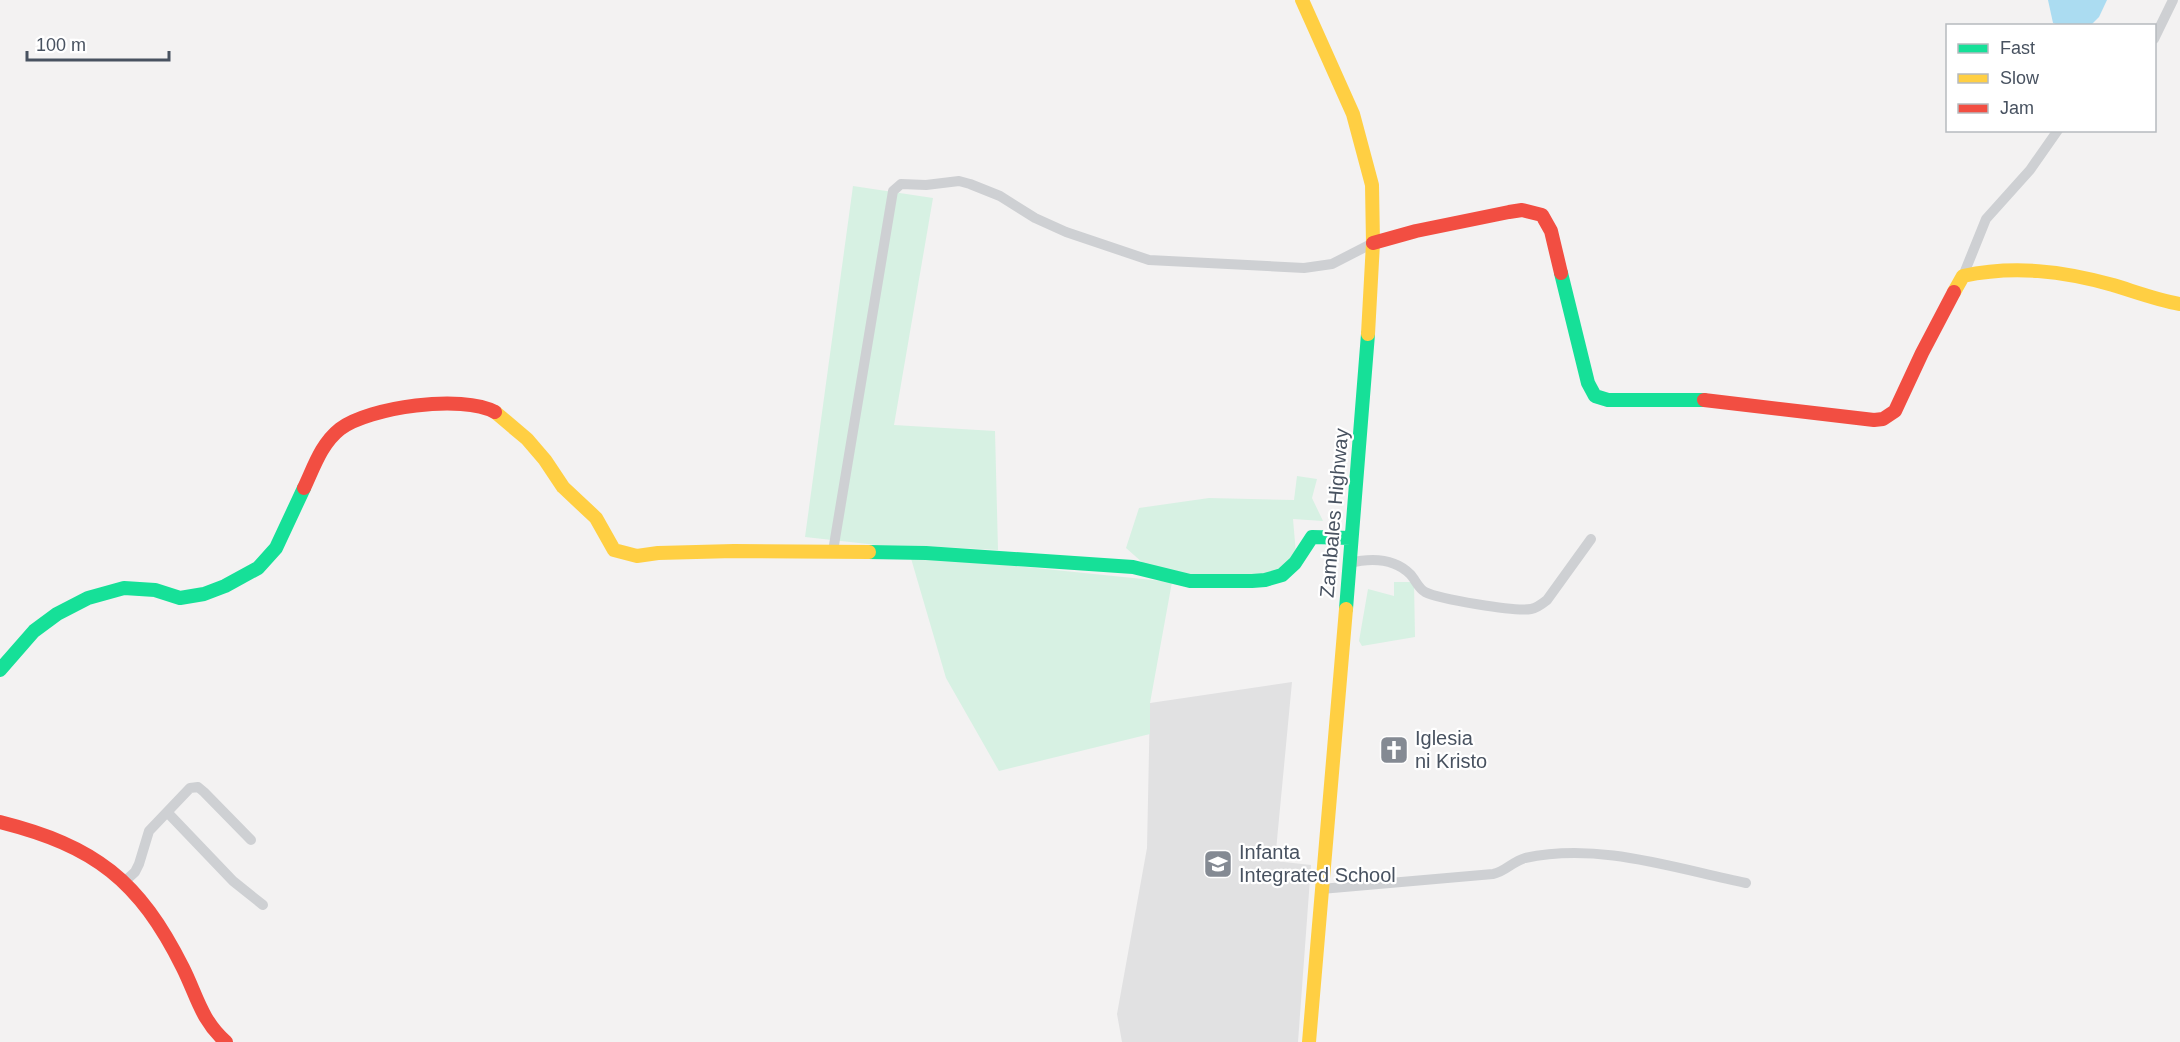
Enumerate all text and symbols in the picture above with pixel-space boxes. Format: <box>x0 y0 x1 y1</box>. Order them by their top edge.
scale bar <box>27 24 170 62</box>
legend <box>1946 24 2156 132</box>
text: 100 m <box>36 35 86 55</box>
text: Fast <box>2000 38 2035 58</box>
text: Slow <box>2000 68 2040 88</box>
text: Jam <box>2000 98 2034 118</box>
street label: Zambales Highway <box>1316 427 1352 599</box>
place label: Iglesia ni Kristo <box>1415 727 1487 772</box>
church icon: Iglesia ni Kristo <box>1378 734 1410 766</box>
place label: Infanta Integrated School <box>1239 841 1396 886</box>
school or university icon: Infanta Integrated School <box>1202 848 1234 880</box>

